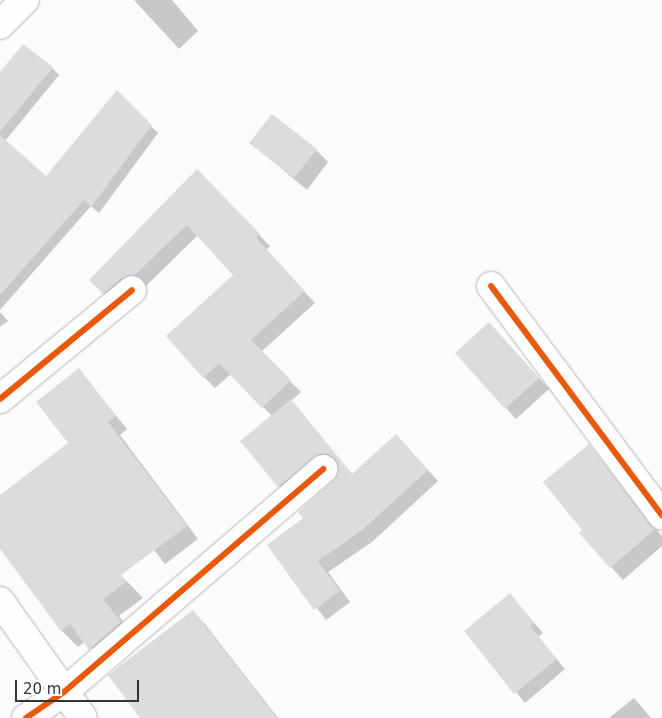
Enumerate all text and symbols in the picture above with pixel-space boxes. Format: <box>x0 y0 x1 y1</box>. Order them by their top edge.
scale bar <box>18 670 141 702</box>
text: 20 m <box>23 680 61 698</box>

